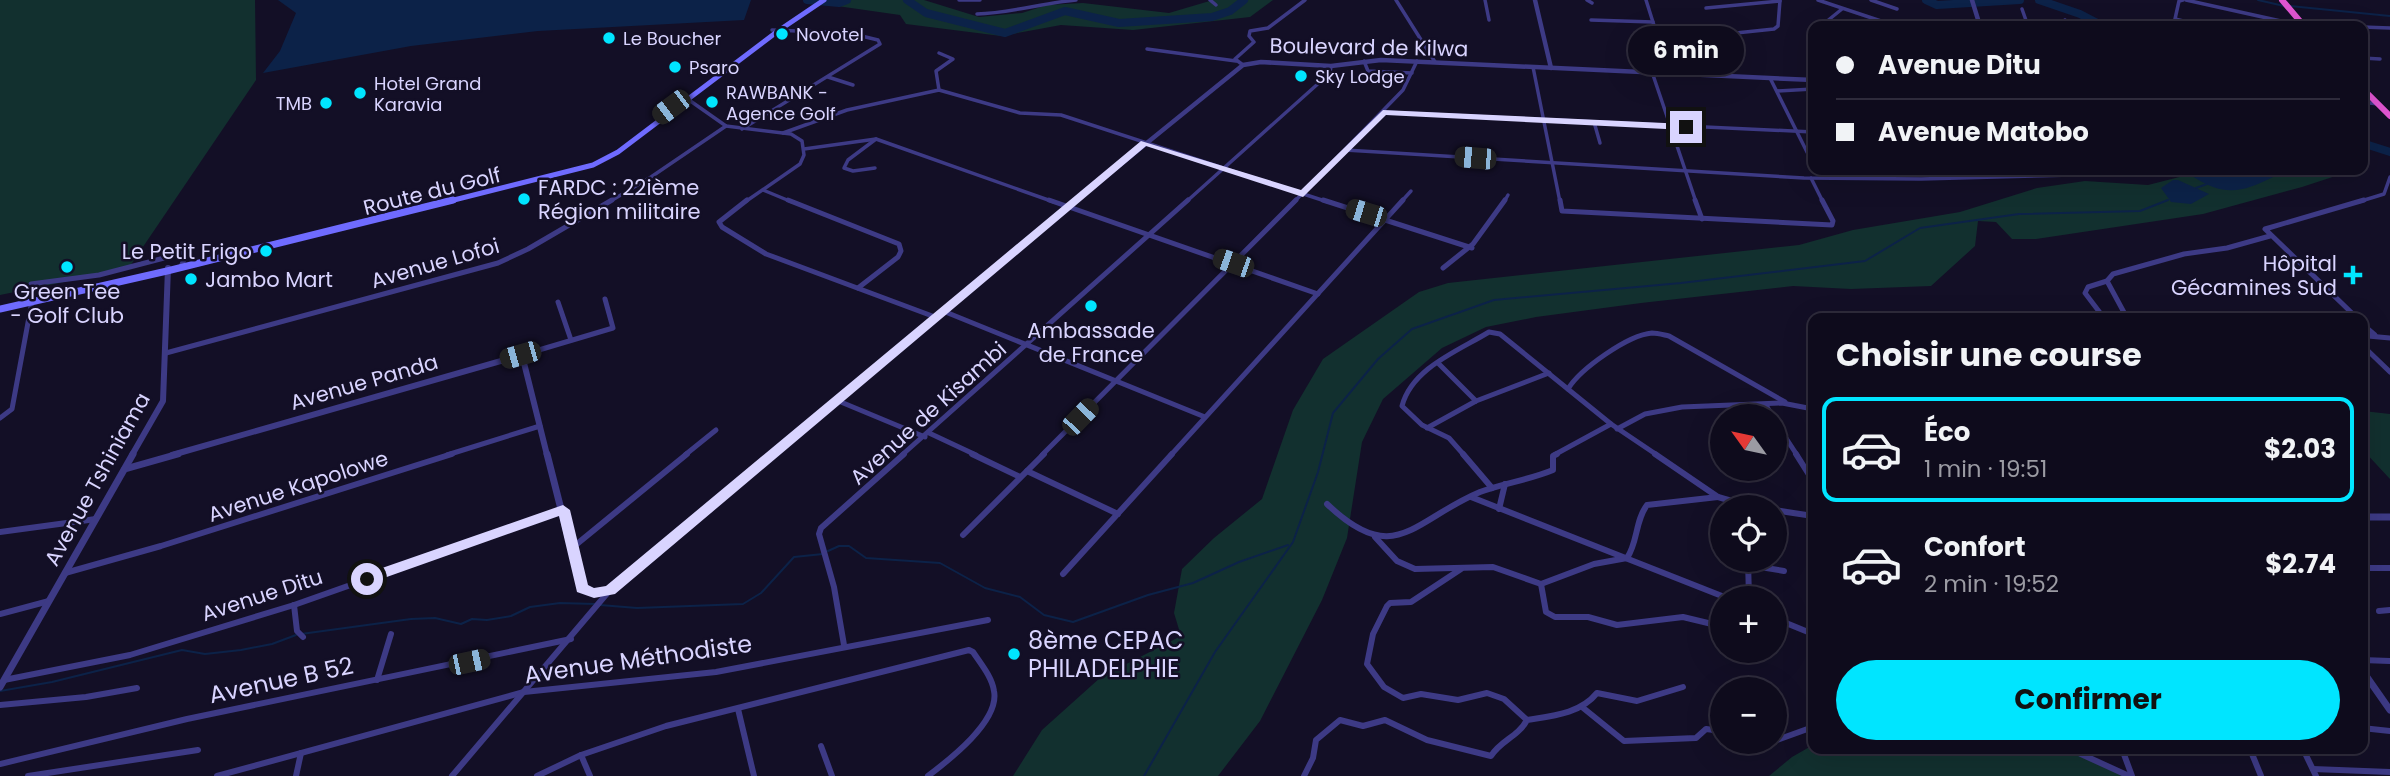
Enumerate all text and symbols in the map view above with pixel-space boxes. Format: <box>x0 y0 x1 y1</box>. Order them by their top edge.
place label: Novotel <box>796 22 864 47</box>
callout: 6 min <box>1628 25 1744 74</box>
place label: Le Boucher <box>623 26 721 51</box>
marker: Novotel <box>774 26 790 42</box>
marker: Le Boucher <box>601 30 617 46</box>
street label: Boulevard de Kilwa <box>1269 31 1469 63</box>
text: 6 min <box>1653 34 1719 66</box>
text: Avenue Ditu <box>1878 47 2041 83</box>
place label: Psaro <box>689 55 739 80</box>
marker: Psaro <box>667 59 683 75</box>
place label: Sky Lodge <box>1315 64 1405 89</box>
marker: Sky Lodge <box>1293 68 1309 84</box>
place label: Hotel Grand Karavia <box>374 71 482 117</box>
place label: RAWBANK - Agence Golf <box>726 80 836 126</box>
marker: Hotel Grand Karavia <box>352 85 368 101</box>
car <box>648 86 695 128</box>
place label: TMB <box>276 91 312 116</box>
marker: RAWBANK - Agence Golf <box>704 94 720 110</box>
marker: TMB <box>318 95 334 111</box>
route end <box>1670 111 1702 143</box>
text: Avenue Matobo <box>1878 114 2089 150</box>
car <box>1454 146 1497 170</box>
street label: Route du Golf <box>360 160 504 222</box>
place label: FARDC : 22ième Région militaire <box>538 173 701 226</box>
marker: FARDC : 22ième Région militaire <box>516 191 532 207</box>
car <box>1343 197 1390 229</box>
street label: Avenue Lofoi <box>367 231 503 295</box>
place label: Le Petit Frigo <box>122 237 252 266</box>
marker: Le Petit Frigo <box>258 243 274 259</box>
car <box>1210 246 1257 280</box>
place label: Hôpital Gécamines Sud <box>2171 249 2337 302</box>
marker: Green Tee - Golf Club <box>59 259 75 275</box>
place label: Jambo Mart <box>205 265 333 294</box>
marker: Hôpital Gécamines Sud <box>2343 265 2363 285</box>
marker: Jambo Mart <box>183 271 199 287</box>
place label: Green Tee - Golf Club <box>10 277 124 330</box>
marker: Ambassade de France <box>1083 298 1099 314</box>
place label: Ambassade de France <box>1027 316 1155 369</box>
text: Choisir une course <box>1836 332 2142 377</box>
street label: Avenue de Kisambi <box>844 335 1012 491</box>
car <box>497 339 544 371</box>
street label: Avenue Panda <box>287 347 441 417</box>
street label: Avenue Tshiniama <box>37 387 157 571</box>
car <box>1058 395 1103 439</box>
north arrow <box>1710 404 1787 481</box>
map controls <box>1710 404 1787 754</box>
text: Éco <box>1924 414 1970 450</box>
icon: car <box>1840 418 1903 481</box>
text: $2.03 <box>2264 431 2336 467</box>
street label: Avenue Kapolowe <box>204 443 392 529</box>
text: 1 min · 19:51 <box>1924 453 2047 485</box>
button: locate <box>1710 495 1787 572</box>
text: Confort <box>1924 529 2026 565</box>
icon: car <box>1840 533 1903 596</box>
text: $2.74 <box>2265 546 2336 582</box>
street label: Avenue Ditu <box>198 562 326 628</box>
route start <box>351 563 383 595</box>
text: 2 min · 19:52 <box>1924 568 2059 600</box>
button: + <box>1710 586 1787 663</box>
place label: 8ème CEPAC PHILADELPHIE <box>1028 624 1183 685</box>
street label: Avenue Méthodiste <box>522 627 754 691</box>
marker: 8ème CEPAC PHILADELPHIE <box>1006 646 1022 662</box>
car <box>447 647 492 677</box>
street label: Avenue B 52 <box>206 649 356 711</box>
button: Confirmer <box>1836 660 2340 740</box>
button: − <box>1710 677 1787 754</box>

